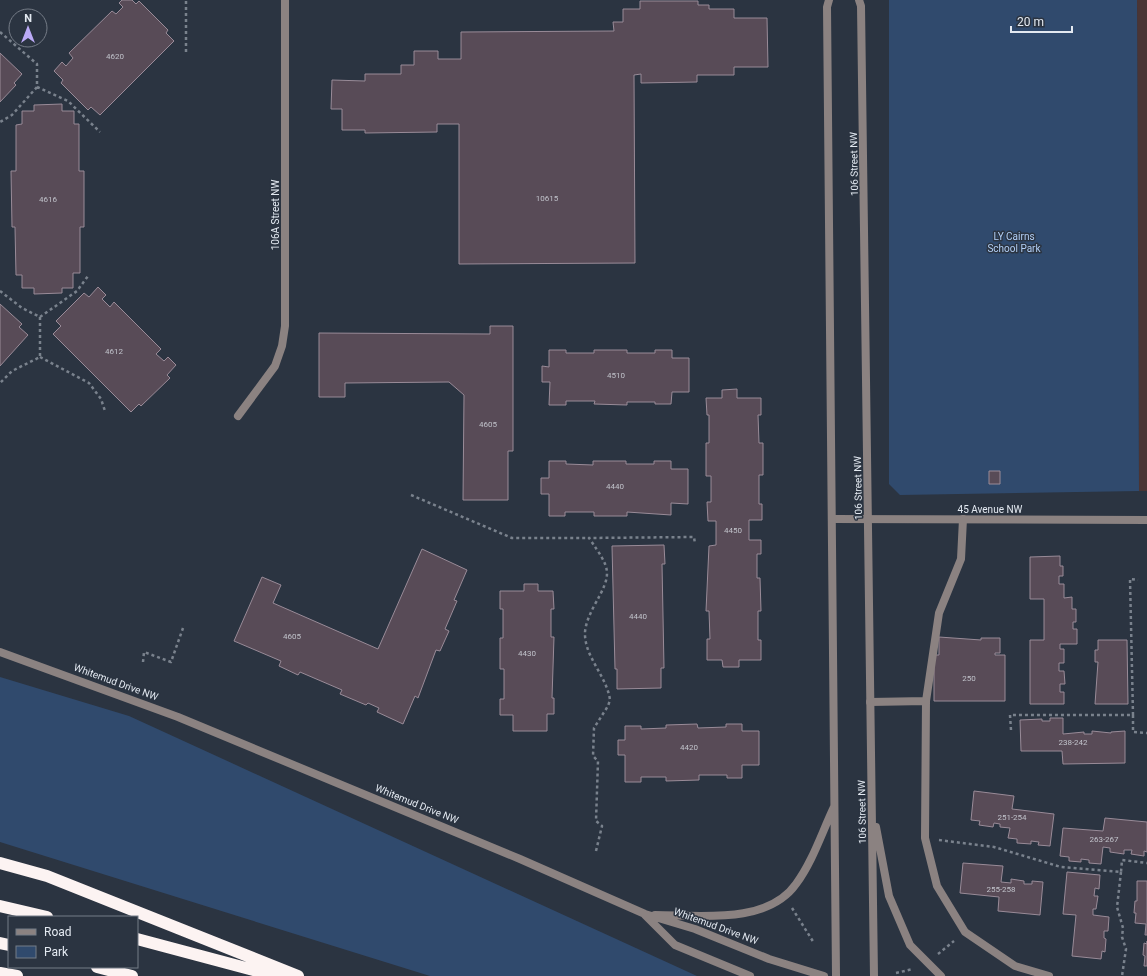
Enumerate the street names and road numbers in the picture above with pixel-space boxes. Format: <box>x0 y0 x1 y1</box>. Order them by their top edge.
street label: 106 Street NW <box>848 132 860 196</box>
street label: 106A Street NW <box>270 180 281 250</box>
street label: 106 Street NW <box>852 456 864 520</box>
street label: 45 Avenue NW <box>958 504 1023 515</box>
street label: Whitemud Drive NW <box>72 662 160 702</box>
street label: 106 Street NW <box>856 780 868 844</box>
street label: Whitemud Drive NW <box>374 782 460 826</box>
street label: Whitemud Drive NW <box>672 906 760 946</box>

